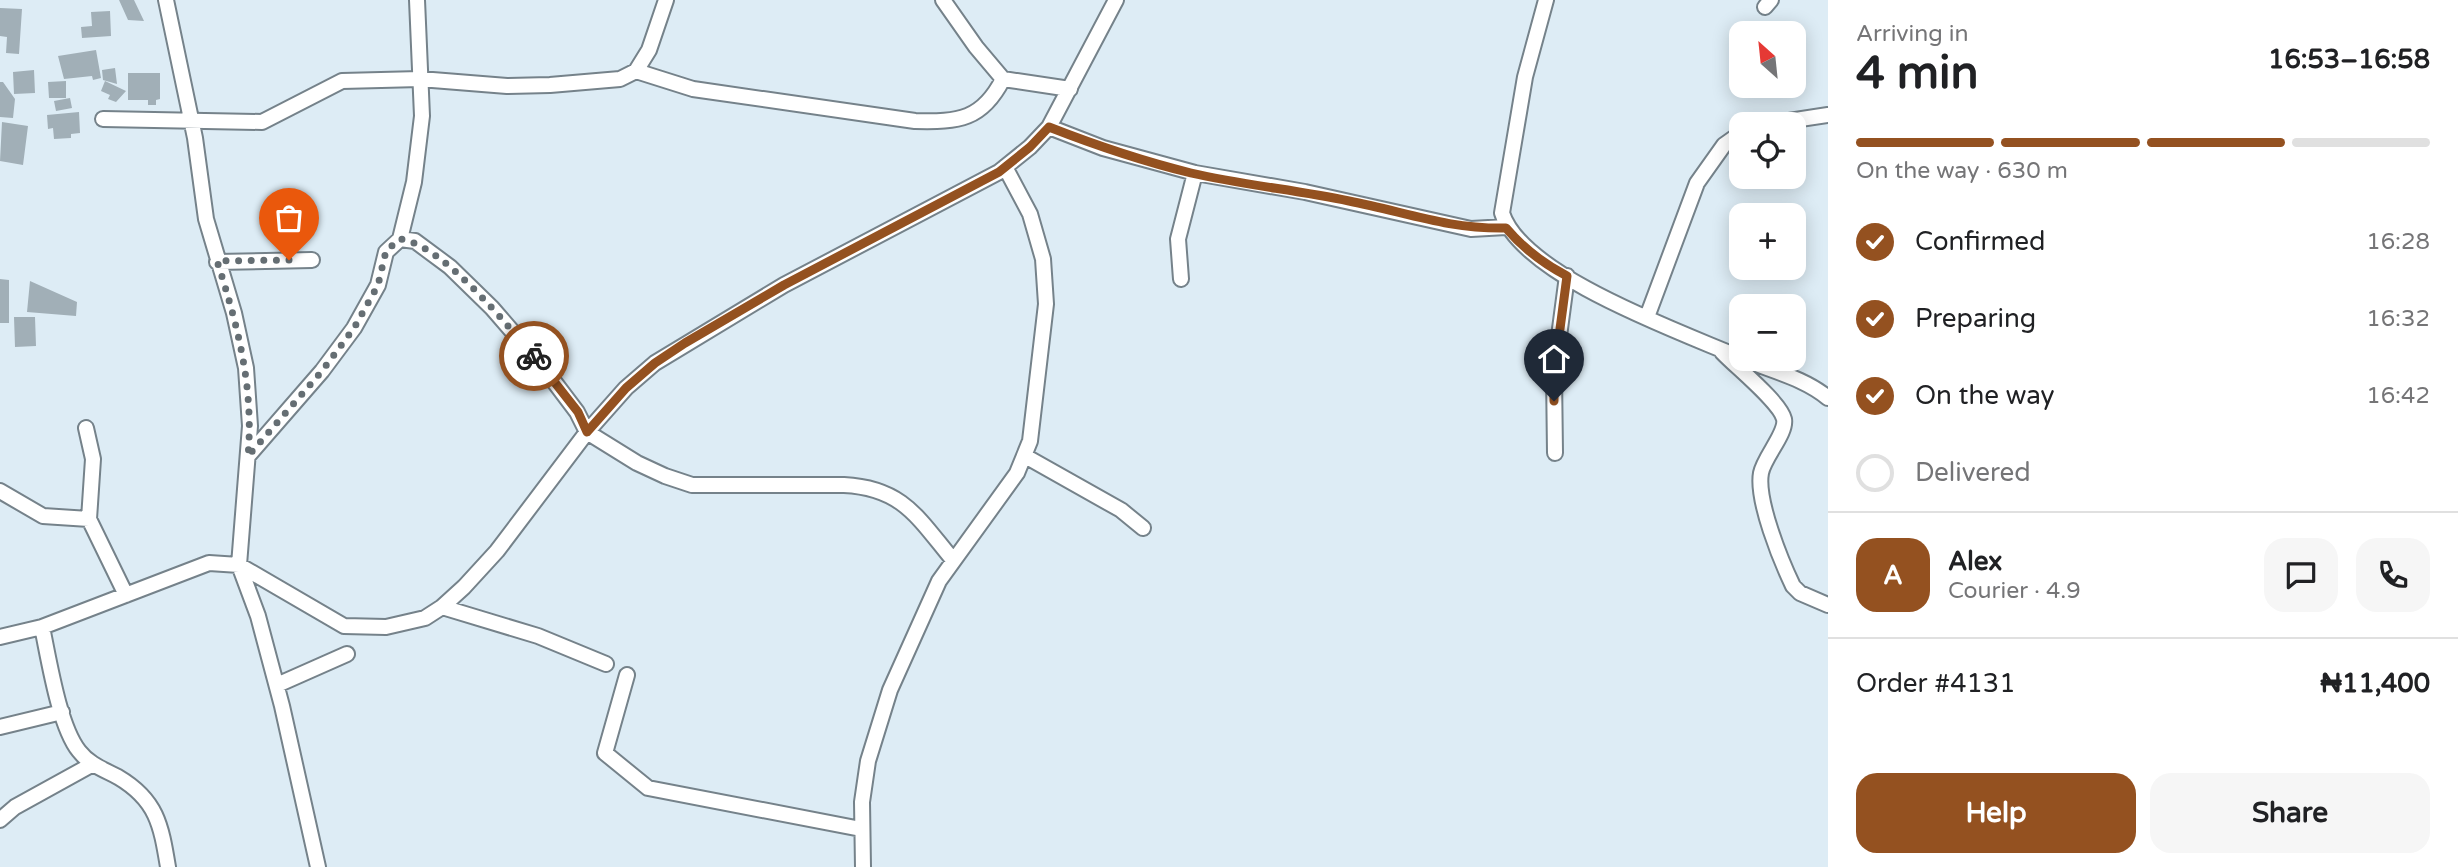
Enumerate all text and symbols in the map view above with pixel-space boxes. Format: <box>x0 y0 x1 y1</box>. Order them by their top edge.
text: Arriving in <box>1856 20 1969 48</box>
north arrow <box>1729 21 1806 98</box>
map controls <box>1729 21 1806 371</box>
text: 16:53–16:58 <box>2268 44 2430 75</box>
text: 4 min <box>1856 46 1979 101</box>
button: locate <box>1729 112 1806 189</box>
text: On the way · 630 m <box>1856 157 2068 185</box>
pin <box>259 188 319 260</box>
icon: bag <box>270 199 308 237</box>
button: + <box>1729 203 1806 280</box>
icon: check <box>1856 223 1894 261</box>
text: Confirmed <box>1915 226 2045 257</box>
text: 16:28 <box>2366 228 2430 256</box>
button: − <box>1729 294 1806 371</box>
icon: check <box>1856 300 1894 338</box>
text: Preparing <box>1915 303 2036 334</box>
text: 16:32 <box>2366 305 2430 333</box>
courier <box>499 321 569 391</box>
pin <box>1524 329 1584 401</box>
icon: bike <box>515 337 553 375</box>
icon: home <box>1535 340 1573 378</box>
icon: check <box>1856 377 1894 415</box>
text: On the way <box>1915 380 2055 411</box>
text: 16:42 <box>2366 382 2430 410</box>
text: Delivered <box>1915 457 2031 488</box>
button: chat <box>2264 538 2338 612</box>
button: phone <box>2356 538 2430 612</box>
text: Alex <box>1948 546 2002 577</box>
text: A <box>1883 560 1903 591</box>
text: Courier · 4.9 <box>1948 577 2081 605</box>
text: Order #4131 <box>1856 668 2016 699</box>
text: ₦11,400 <box>2320 668 2430 699</box>
button: Help <box>1856 773 2136 853</box>
button: Share <box>2150 773 2430 853</box>

